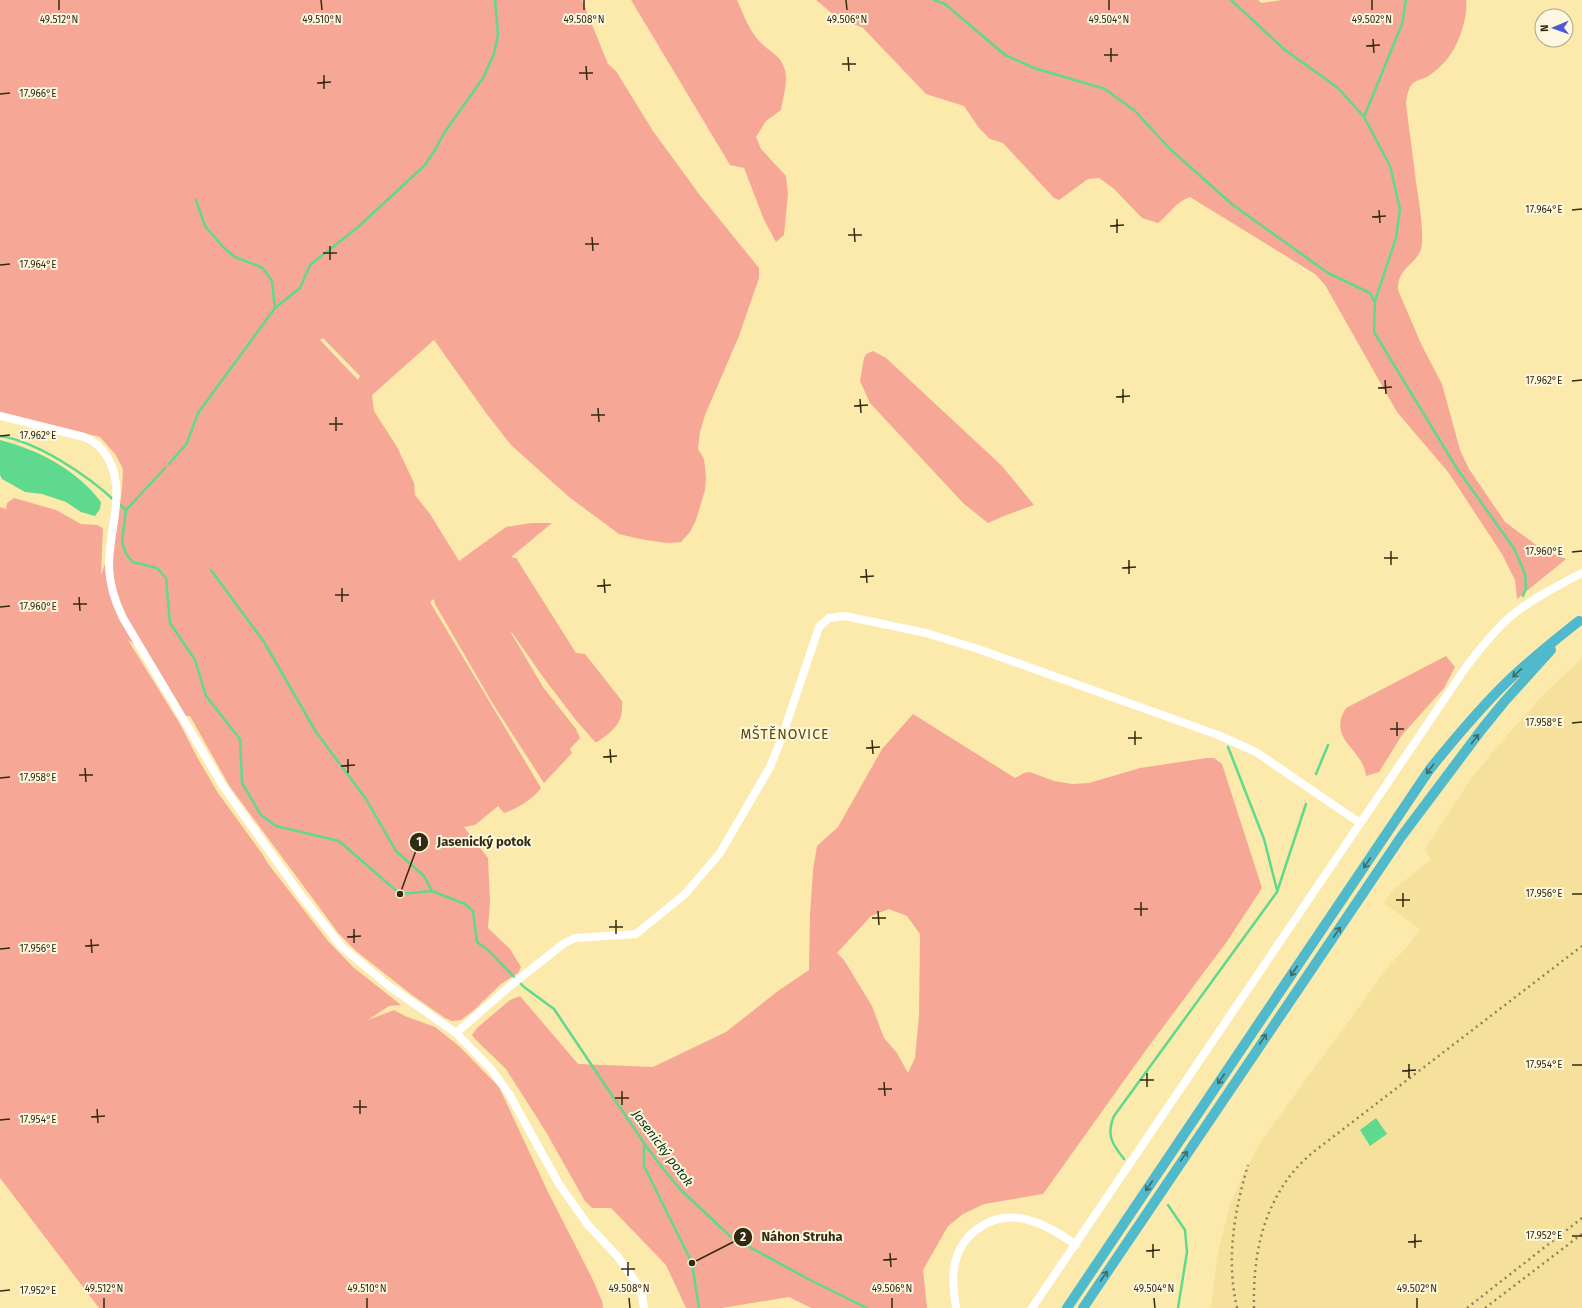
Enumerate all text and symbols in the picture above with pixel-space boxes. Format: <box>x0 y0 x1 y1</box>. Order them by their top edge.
north arrow <box>1534 8 1574 48</box>
text: 49.512°N <box>40 14 78 26</box>
text: 49.510°N <box>302 14 342 26</box>
text: 49.508°N <box>563 14 605 26</box>
text: 49.506°N <box>827 14 867 26</box>
text: 49.504°N <box>1089 14 1129 26</box>
text: 49.502°N <box>1352 14 1392 26</box>
text: N <box>1538 24 1551 32</box>
text: 17.966°E <box>19 88 57 100</box>
text: 17.964°E <box>1525 204 1563 216</box>
text: 17.964°E <box>19 259 57 271</box>
text: 17.962°E <box>1526 375 1562 387</box>
text: 17.962°E <box>20 430 56 442</box>
text: 17.960°E <box>1525 546 1563 558</box>
text: 17.960°E <box>19 601 57 613</box>
one-way arrow <box>1512 668 1522 677</box>
text: 17.958°E <box>1525 717 1563 729</box>
district label: MŠTĚNOVICE <box>740 725 830 743</box>
one-way arrow <box>1470 733 1479 744</box>
one-way arrow <box>1426 763 1434 774</box>
text: 17.958°E <box>19 772 57 784</box>
callout: Jasenický potok <box>409 829 539 854</box>
text: Jasenický potok <box>436 834 532 849</box>
text: 1 <box>416 835 422 849</box>
one-way arrow <box>1363 857 1371 868</box>
text: 17.956°E <box>1526 888 1563 900</box>
one-way arrow <box>1333 927 1341 938</box>
text: 17.956°E <box>20 943 57 955</box>
one-way arrow <box>1290 965 1298 976</box>
one-way arrow <box>1259 1034 1268 1045</box>
text: 17.954°E <box>1525 1059 1563 1071</box>
one-way arrow <box>1217 1073 1225 1084</box>
water label: Jasenický potok <box>629 1106 697 1189</box>
text: 17.954°E <box>19 1114 57 1126</box>
one-way arrow <box>1181 1150 1189 1162</box>
one-way arrow <box>1145 1181 1153 1192</box>
callout: Náhon Struha <box>733 1224 850 1249</box>
text: Náhon Struha <box>761 1229 843 1244</box>
text: 2 <box>740 1230 746 1244</box>
text: 17.952°E <box>1526 1230 1562 1242</box>
one-way arrow <box>1100 1270 1108 1281</box>
text: 49.512°N <box>85 1283 123 1295</box>
text: 49.510°N <box>347 1283 387 1295</box>
text: 49.508°N <box>608 1283 650 1295</box>
text: 49.506°N <box>872 1283 912 1295</box>
text: 49.504°N <box>1134 1283 1174 1295</box>
text: 49.502°N <box>1397 1283 1437 1295</box>
text: 17.952°E <box>20 1285 56 1297</box>

